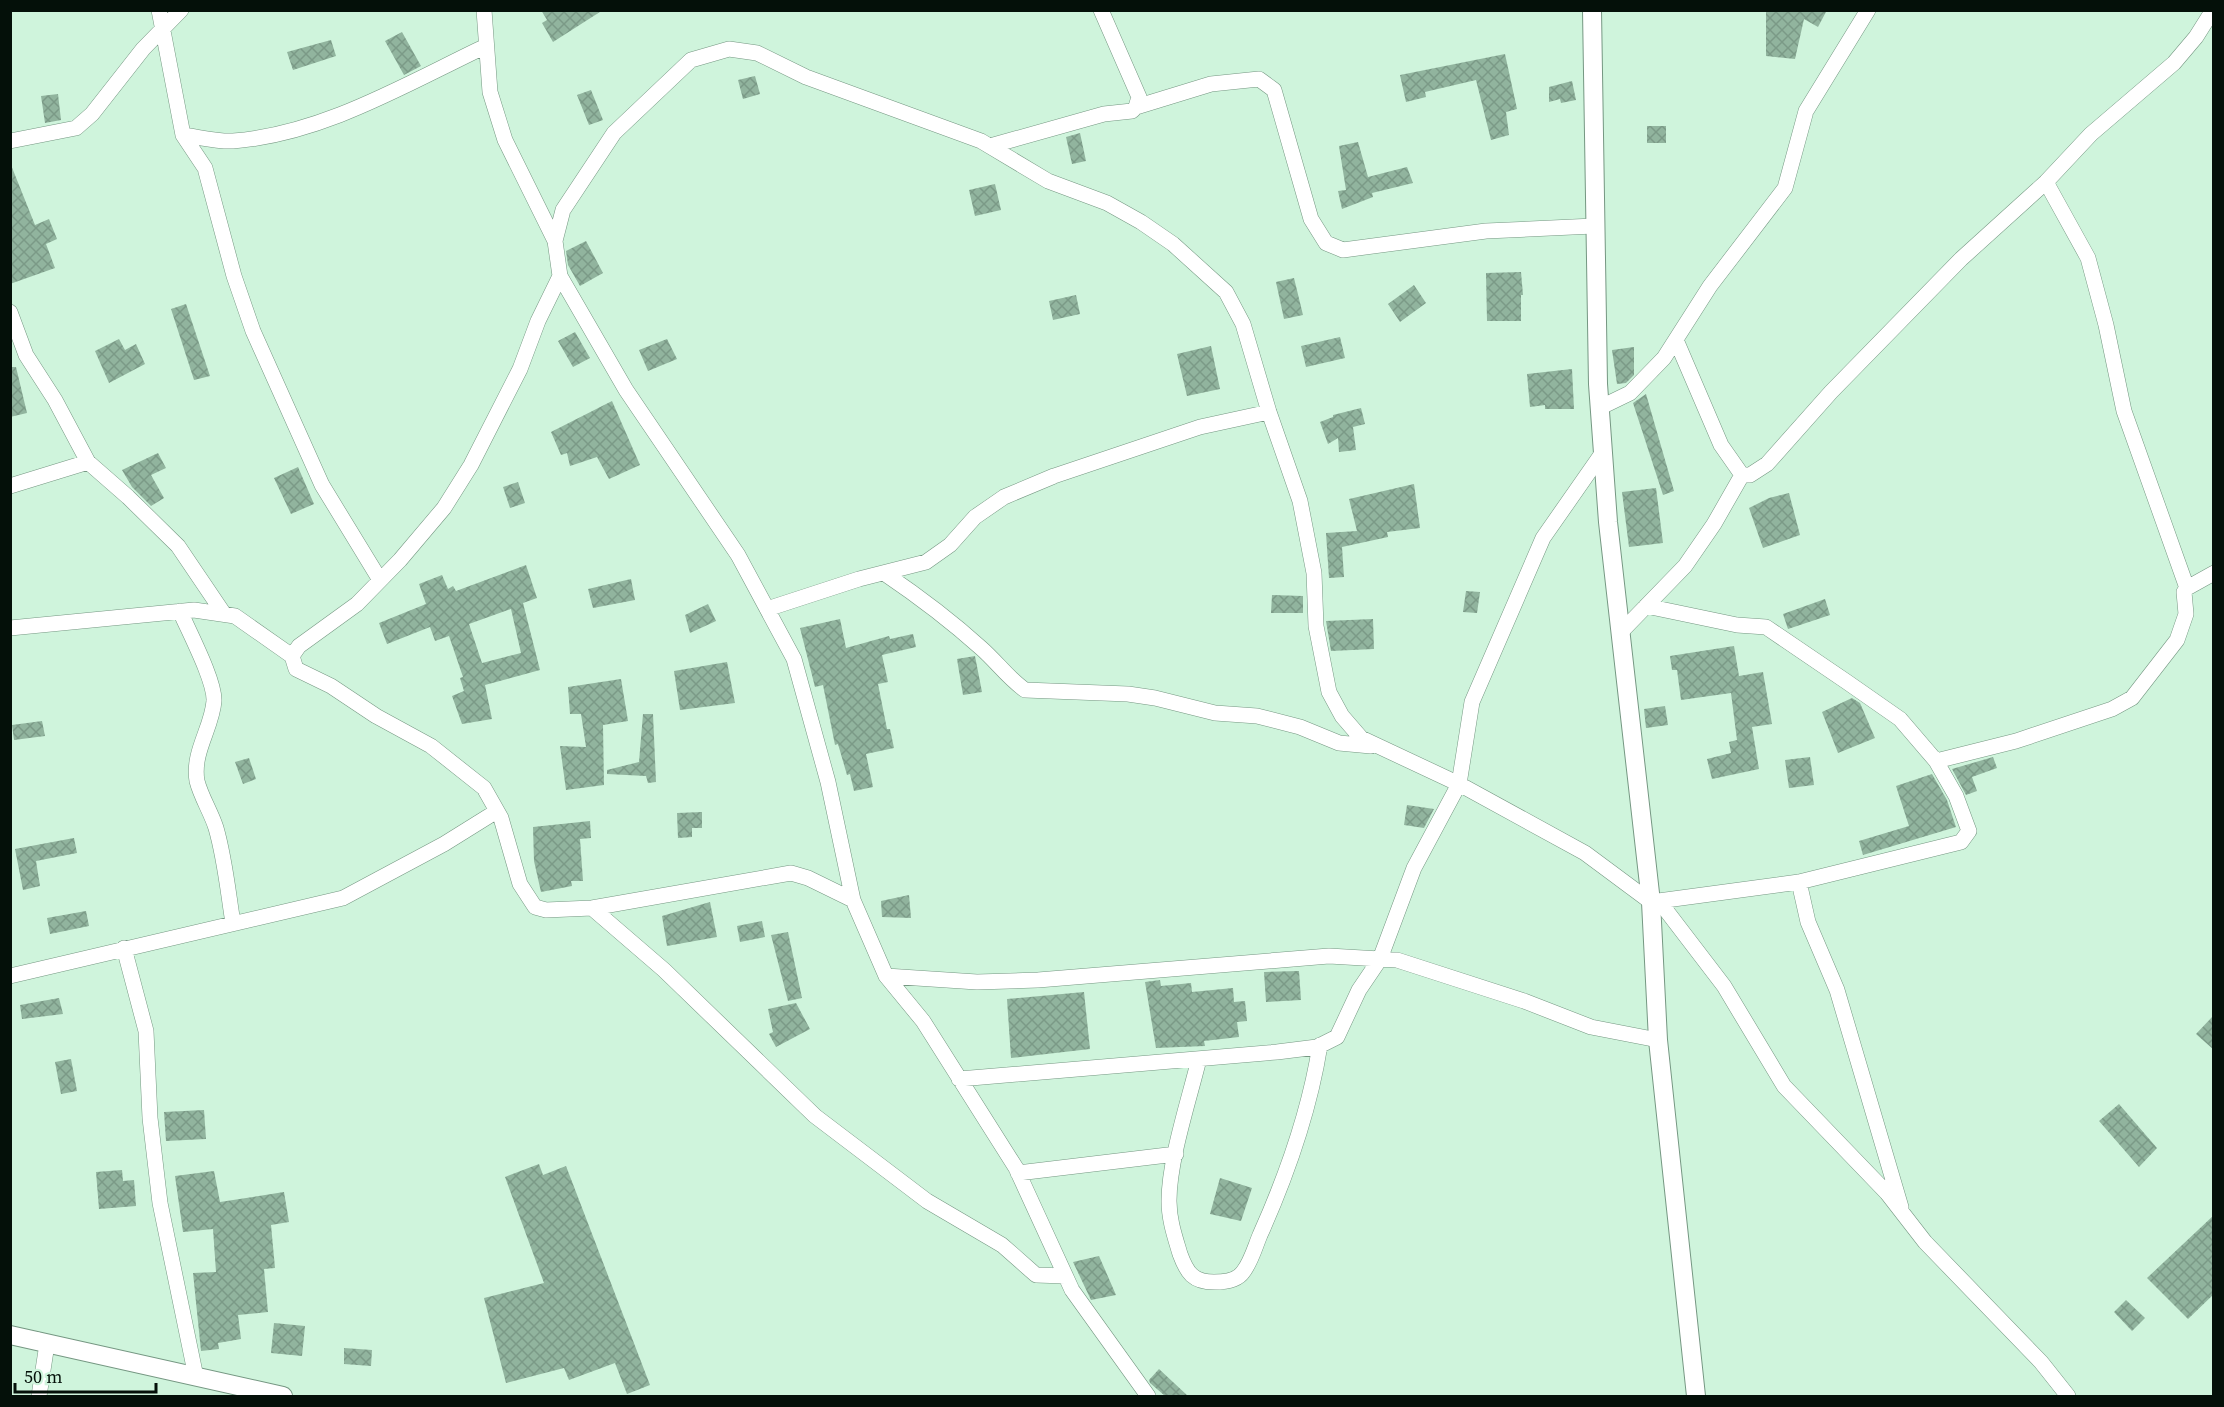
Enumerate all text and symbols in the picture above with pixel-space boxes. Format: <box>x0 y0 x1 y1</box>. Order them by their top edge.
scale bar <box>15 1356 156 1394</box>
text: 50 m <box>24 1364 62 1389</box>

